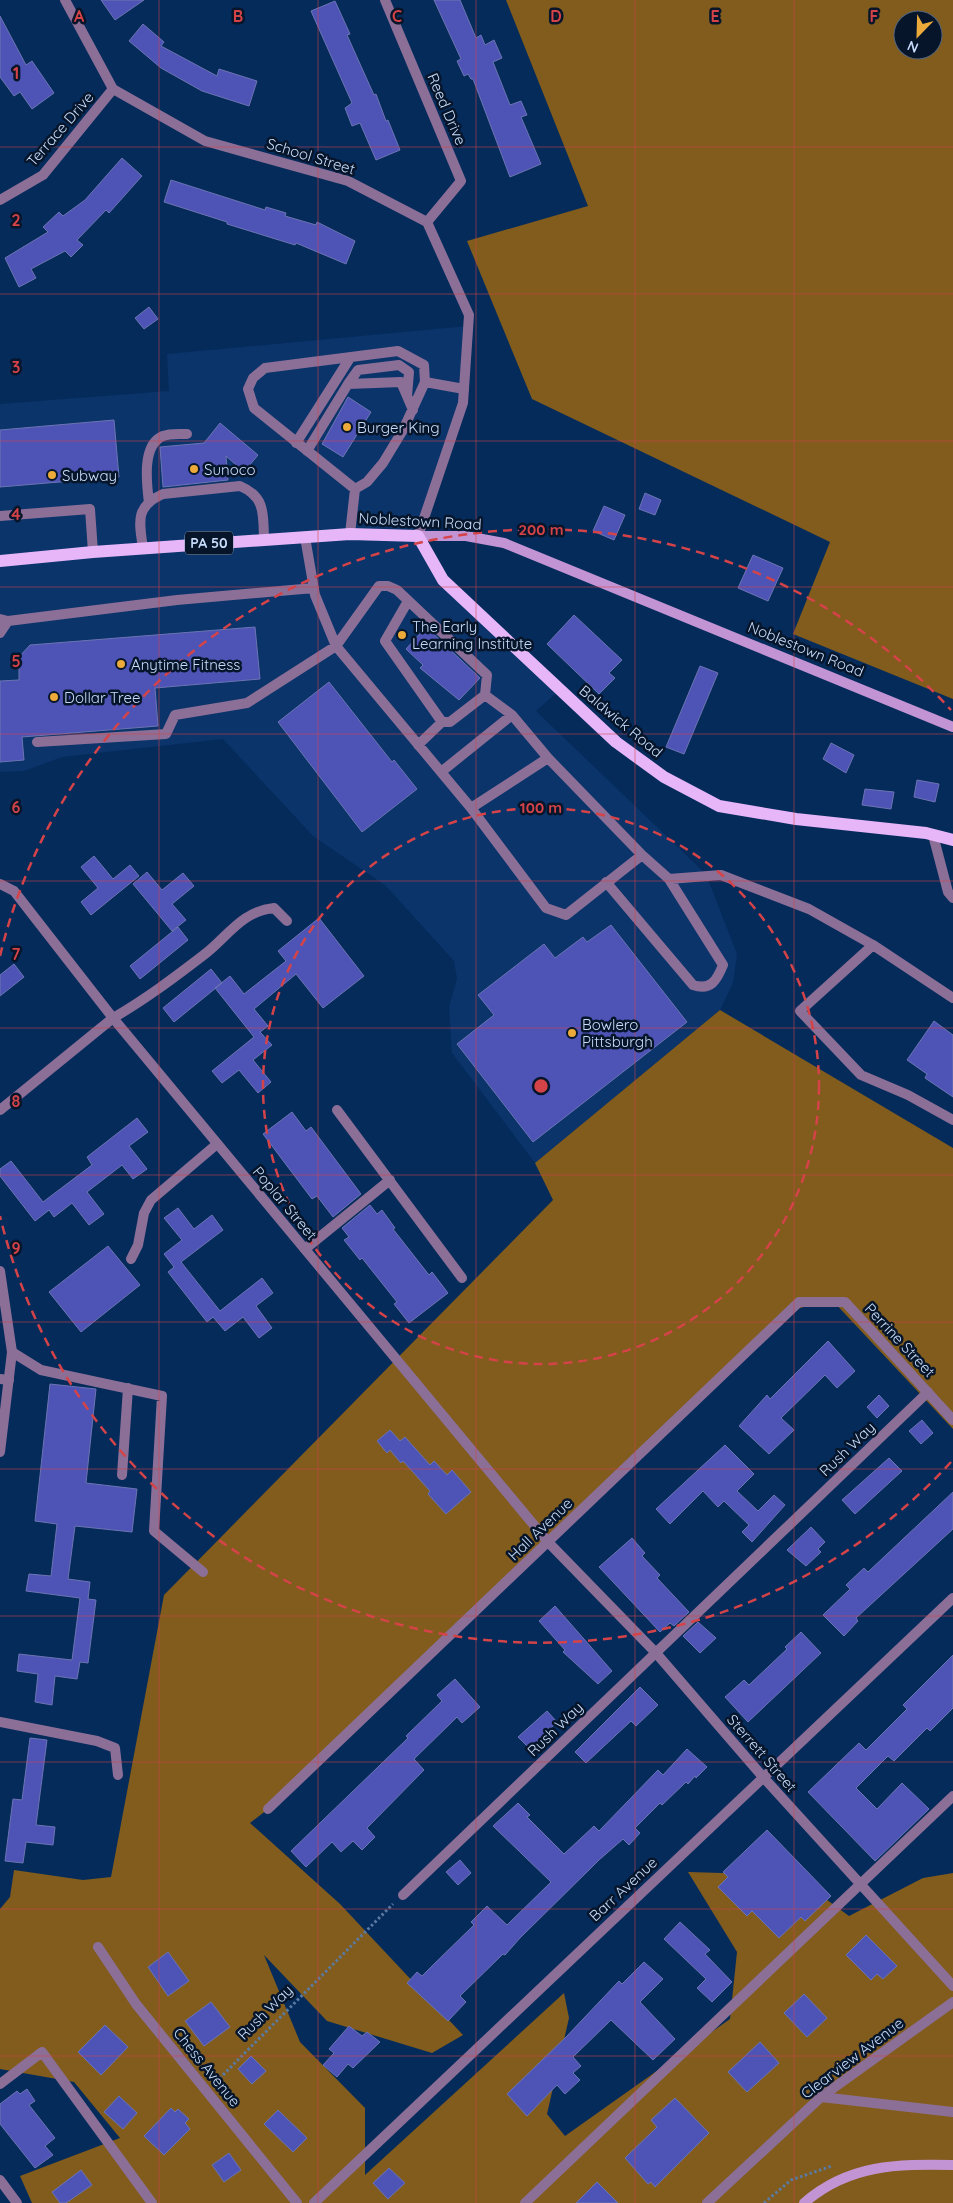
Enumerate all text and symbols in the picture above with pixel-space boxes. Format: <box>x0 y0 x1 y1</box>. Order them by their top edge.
text: A <box>74 6 85 26</box>
text: B <box>233 6 243 26</box>
text: C <box>392 6 402 26</box>
text: D <box>550 6 562 26</box>
text: E <box>710 6 720 26</box>
text: F <box>870 6 879 26</box>
north arrow <box>893 10 943 60</box>
text: N <box>905 37 921 57</box>
text: 1 <box>13 63 19 83</box>
street label: Reed Drive <box>423 70 471 148</box>
street label: Terrace Drive <box>22 88 98 170</box>
street label: School Street <box>265 134 357 178</box>
text: 2 <box>11 210 21 230</box>
text: 3 <box>12 357 20 377</box>
place label: Burger King <box>357 418 440 437</box>
marker: Burger King <box>341 421 353 433</box>
place label: Sunoco <box>204 460 256 479</box>
marker: Sunoco <box>188 463 200 475</box>
place label: Subway <box>62 466 117 485</box>
marker: Subway <box>46 469 58 481</box>
text: 4 <box>11 504 21 524</box>
street label: Noblestown Road <box>358 508 482 534</box>
text: 200 m <box>519 520 564 539</box>
road number: PA 50 <box>185 532 233 554</box>
place label: The Early Learning Institute <box>412 617 532 653</box>
street label: Noblestown Road <box>745 617 867 681</box>
marker: The Early Learning Institute <box>396 629 408 641</box>
text: 5 <box>11 651 21 671</box>
place label: Anytime Fitness <box>131 655 240 674</box>
marker: Anytime Fitness <box>115 658 127 670</box>
street label: Baldwick Road <box>576 681 666 761</box>
place label: Dollar Tree <box>64 688 140 707</box>
marker: Dollar Tree <box>48 691 60 703</box>
text: 6 <box>12 797 21 817</box>
text: 100 m <box>520 798 562 817</box>
text: 7 <box>12 944 21 964</box>
place label: Bowlero Pittsburgh <box>582 1015 653 1051</box>
marker: Bowlero Pittsburgh <box>566 1027 578 1039</box>
centre of rings <box>532 1077 550 1095</box>
text: 8 <box>12 1091 21 1111</box>
street label: Poplar Street <box>249 1162 321 1244</box>
text: 9 <box>11 1238 21 1258</box>
street label: Perrine Street <box>861 1299 939 1381</box>
street label: Rush Way <box>815 1418 879 1480</box>
street label: Hall Avenue <box>504 1494 576 1564</box>
street label: Rush Way <box>523 1698 587 1760</box>
street label: Sterrett Street <box>723 1710 801 1796</box>
street label: Barr Avenue <box>585 1853 661 1925</box>
street label: Rush Way <box>234 1981 296 2043</box>
street label: Clearview Avenue <box>797 2013 907 2103</box>
street label: Chess Avenue <box>169 2024 245 2110</box>

